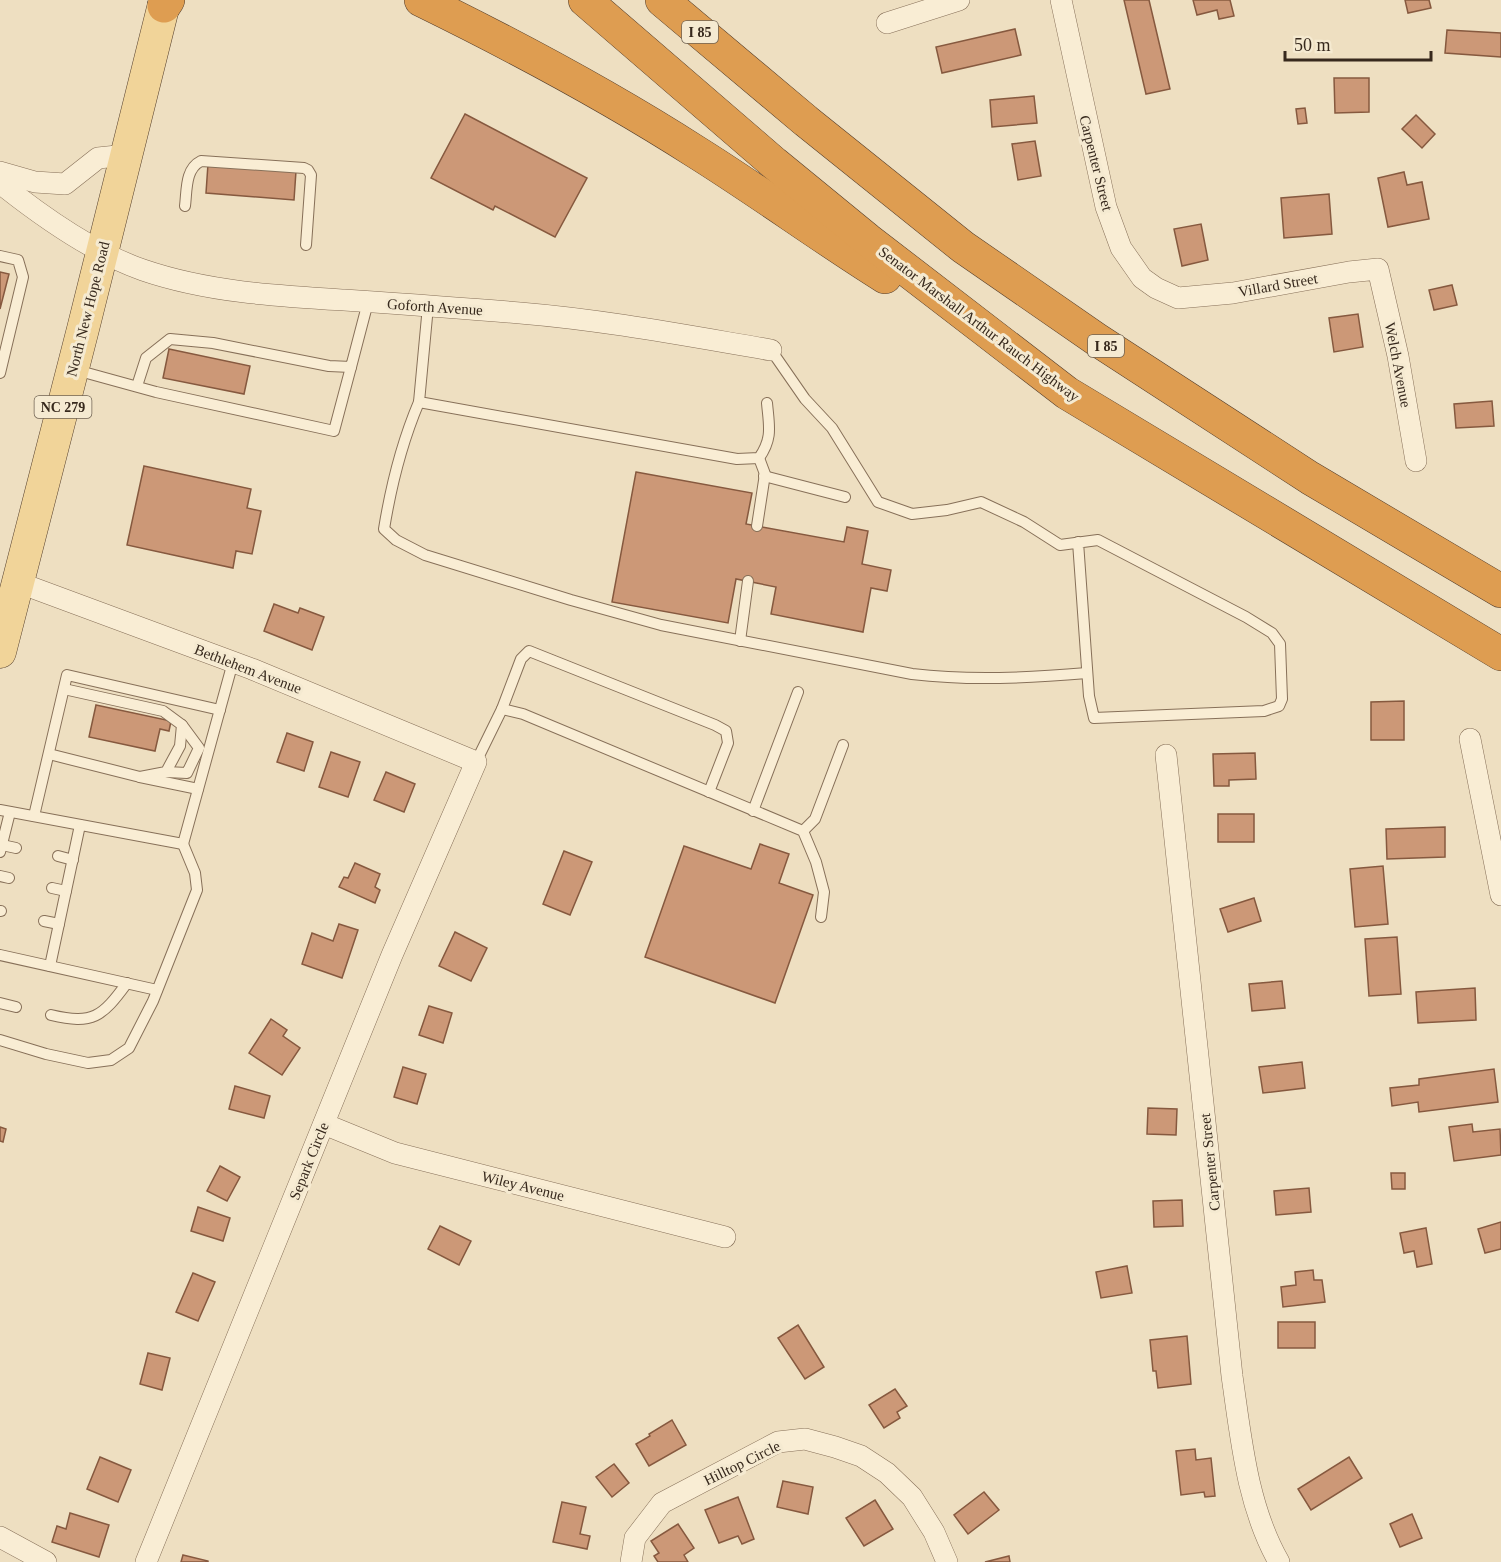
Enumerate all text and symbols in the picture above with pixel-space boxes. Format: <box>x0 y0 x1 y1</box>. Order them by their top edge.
road number: I 85 <box>682 21 718 43</box>
scale bar <box>1285 24 1430 62</box>
text: 50 m <box>1294 35 1331 55</box>
street label: Carpenter Street <box>1076 114 1116 213</box>
street label: North New Hope Road <box>63 239 113 378</box>
street label: Senator Marshall Arthur Rauch Highway <box>876 243 1083 405</box>
street label: Villard Street <box>1237 270 1320 300</box>
street label: Goforth Avenue <box>387 296 484 318</box>
street label: Welch Avenue <box>1382 321 1414 409</box>
road number: I 85 <box>1088 335 1124 357</box>
road number: NC 279 <box>34 396 92 418</box>
street label: Bethlehem Avenue <box>192 641 304 697</box>
street label: Carpenter Street <box>1197 1112 1223 1212</box>
street label: Separk Circle <box>286 1120 332 1202</box>
street label: Wiley Avenue <box>480 1168 566 1204</box>
street label: Hilltop Circle <box>701 1437 783 1488</box>

